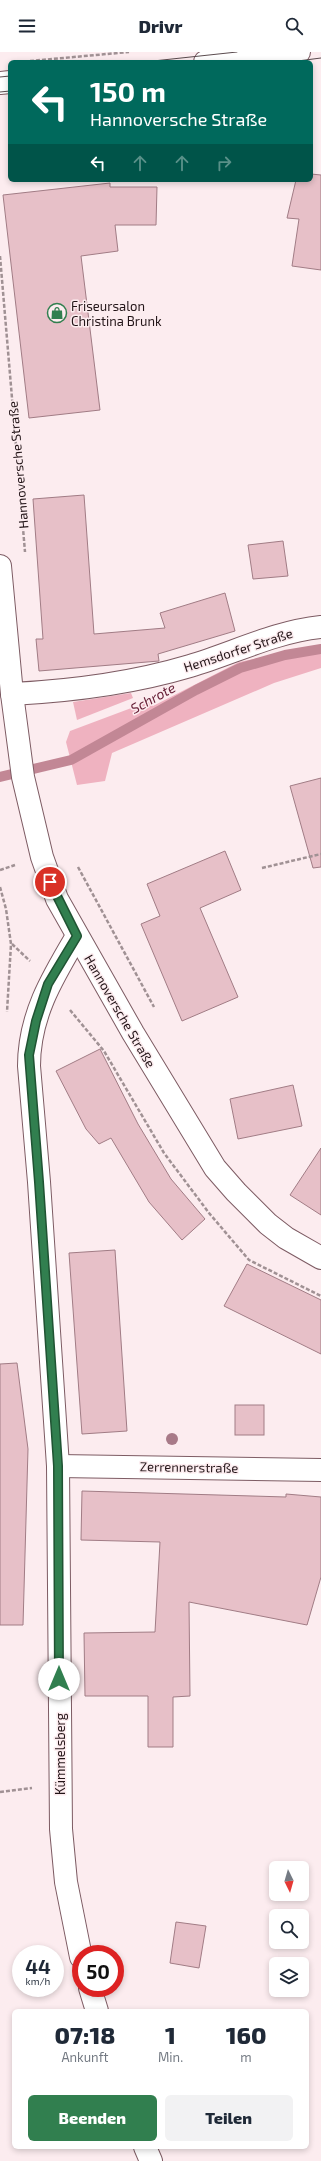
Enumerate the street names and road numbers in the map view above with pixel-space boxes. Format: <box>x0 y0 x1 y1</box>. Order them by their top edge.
street label: Hannoversche Straße <box>4 401 32 529</box>
street label: Hemsdorfer Straße <box>181 625 295 675</box>
street label: Hannoversche Straße <box>81 952 159 1070</box>
street label: Zerrennerstraße <box>140 1458 238 1476</box>
street label: Kümmelsberg <box>52 1713 68 1795</box>

